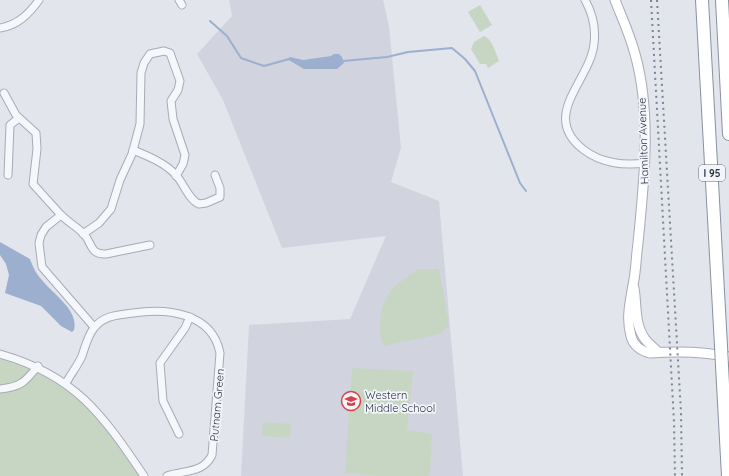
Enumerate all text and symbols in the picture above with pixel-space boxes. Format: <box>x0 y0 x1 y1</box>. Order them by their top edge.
street label: Hamilton Avenue <box>634 97 652 185</box>
road number: I 95 <box>699 165 725 181</box>
street label: Putnam Green <box>207 368 227 442</box>
place label: Western Middle School <box>365 388 435 415</box>
school or university icon: Western Middle School <box>340 390 362 412</box>

